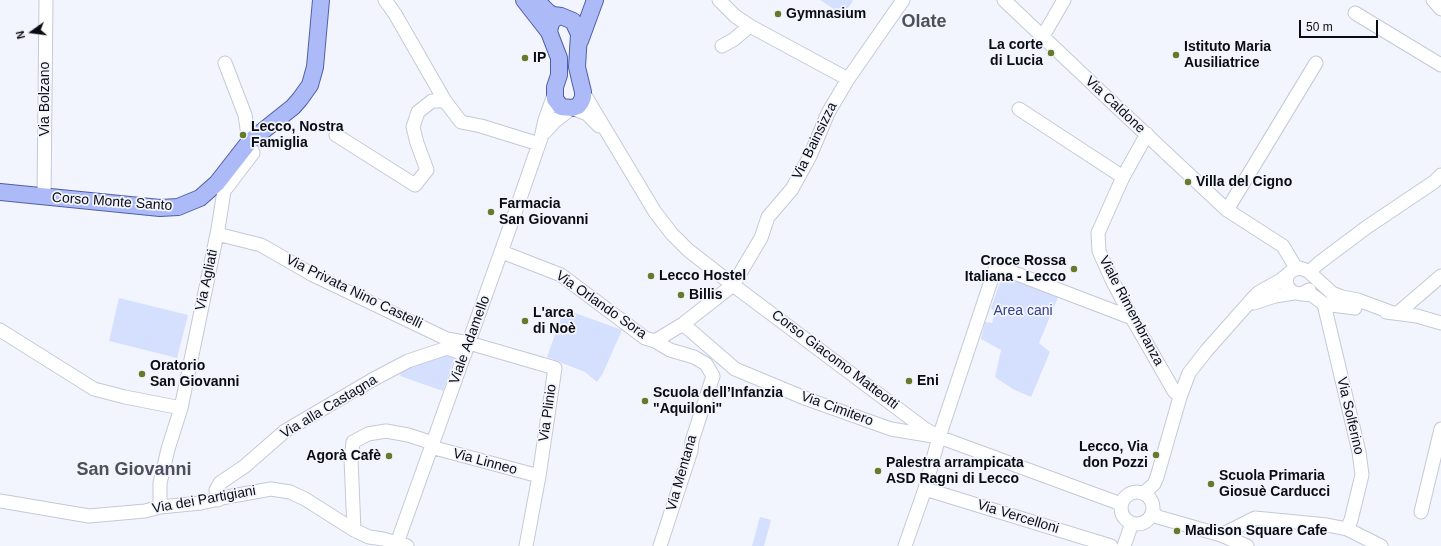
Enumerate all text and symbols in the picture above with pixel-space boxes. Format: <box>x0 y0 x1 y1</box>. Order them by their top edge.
place label: Gymnasium <box>786 6 866 22</box>
marker: Gymnasium <box>773 9 783 19</box>
district label: Olate <box>901 11 947 33</box>
north arrow <box>12 12 52 52</box>
scale bar <box>1301 12 1380 38</box>
text: 50 m <box>1306 20 1333 34</box>
text: N <box>14 30 27 40</box>
place label: La corte di Lucia <box>989 37 1043 70</box>
place label: Istituto Maria Ausiliatrice <box>1184 39 1271 72</box>
marker: La corte di Lucia <box>1046 48 1056 58</box>
place label: IP <box>533 50 546 66</box>
marker: Istituto Maria Ausiliatrice <box>1171 50 1181 60</box>
marker: IP <box>520 53 530 63</box>
street label: Via Bolzano <box>37 62 53 136</box>
street label: Via Caldone <box>1081 73 1149 137</box>
street label: Via Bainsizza <box>789 100 841 182</box>
place label: Lecco, Nostra Famiglia <box>251 119 344 152</box>
marker: Lecco, Nostra Famiglia <box>238 130 248 140</box>
place label: Villa del Cigno <box>1196 174 1292 190</box>
marker: Villa del Cigno <box>1183 177 1193 187</box>
street label: Corso Monte Santo <box>51 189 173 215</box>
place label: Farmacia San Giovanni <box>499 196 588 228</box>
marker: Farmacia San Giovanni <box>486 207 496 217</box>
street label: Via Agliati <box>192 248 222 312</box>
street label: Via Privata Nino Castelli <box>283 252 425 332</box>
place label: Croce Rossa Italiana - Lecco <box>965 253 1066 286</box>
street label: Viale Rimembranza <box>1095 253 1167 369</box>
marker: Croce Rossa Italiana - Lecco <box>1069 264 1079 274</box>
street label: Via Orlando Sora <box>552 267 650 343</box>
place label: Lecco Hostel <box>659 268 746 284</box>
marker: Lecco Hostel <box>646 271 656 281</box>
place label: Billis <box>689 287 722 303</box>
marker: Billis <box>676 290 686 300</box>
street label: Viale Adamello <box>446 293 494 387</box>
park label: Area cani <box>993 303 1053 319</box>
place label: L'arca di Noè <box>533 305 576 338</box>
street label: Corso Giacomo Matteotti <box>768 307 902 413</box>
marker: L'arca di Noè <box>520 316 530 326</box>
place label: Oratorio San Giovanni <box>150 358 239 390</box>
marker: Oratorio San Giovanni <box>137 369 147 379</box>
street label: Via alla Castagna <box>278 372 380 442</box>
place label: Eni <box>917 373 939 389</box>
marker: Eni <box>904 376 914 386</box>
street label: Via Solferino <box>1333 376 1367 456</box>
street label: Via Plinio <box>536 383 560 443</box>
place label: Scuola dell’Infanzia "Aquiloni" <box>653 385 783 418</box>
street label: Via Cimitero <box>798 388 876 430</box>
marker: Scuola dell’Infanzia "Aquiloni" <box>640 396 650 406</box>
street label: Via Mentana <box>663 433 701 513</box>
place label: Lecco, Via don Pozzi <box>1079 439 1148 472</box>
street label: Via Linneo <box>451 445 519 479</box>
place label: Agorà Cafè <box>306 448 381 464</box>
marker: Lecco, Via don Pozzi <box>1151 450 1161 460</box>
marker: Agorà Cafè <box>384 451 394 461</box>
place label: Palestra arrampicata ASD Ragni di Lecco <box>886 455 1024 488</box>
district label: San Giovanni <box>76 459 192 481</box>
marker: Palestra arrampicata ASD Ragni di Lecco <box>873 466 883 476</box>
place label: Scuola Primaria Giosuè Carducci <box>1219 468 1330 500</box>
marker: Scuola Primaria Giosuè Carducci <box>1206 479 1216 489</box>
street label: Via dei Partigiani <box>151 483 257 517</box>
street label: Via Vercelloni <box>975 497 1061 537</box>
place label: Madison Square Cafe <box>1185 523 1327 539</box>
marker: Madison Square Cafe <box>1172 526 1182 536</box>

